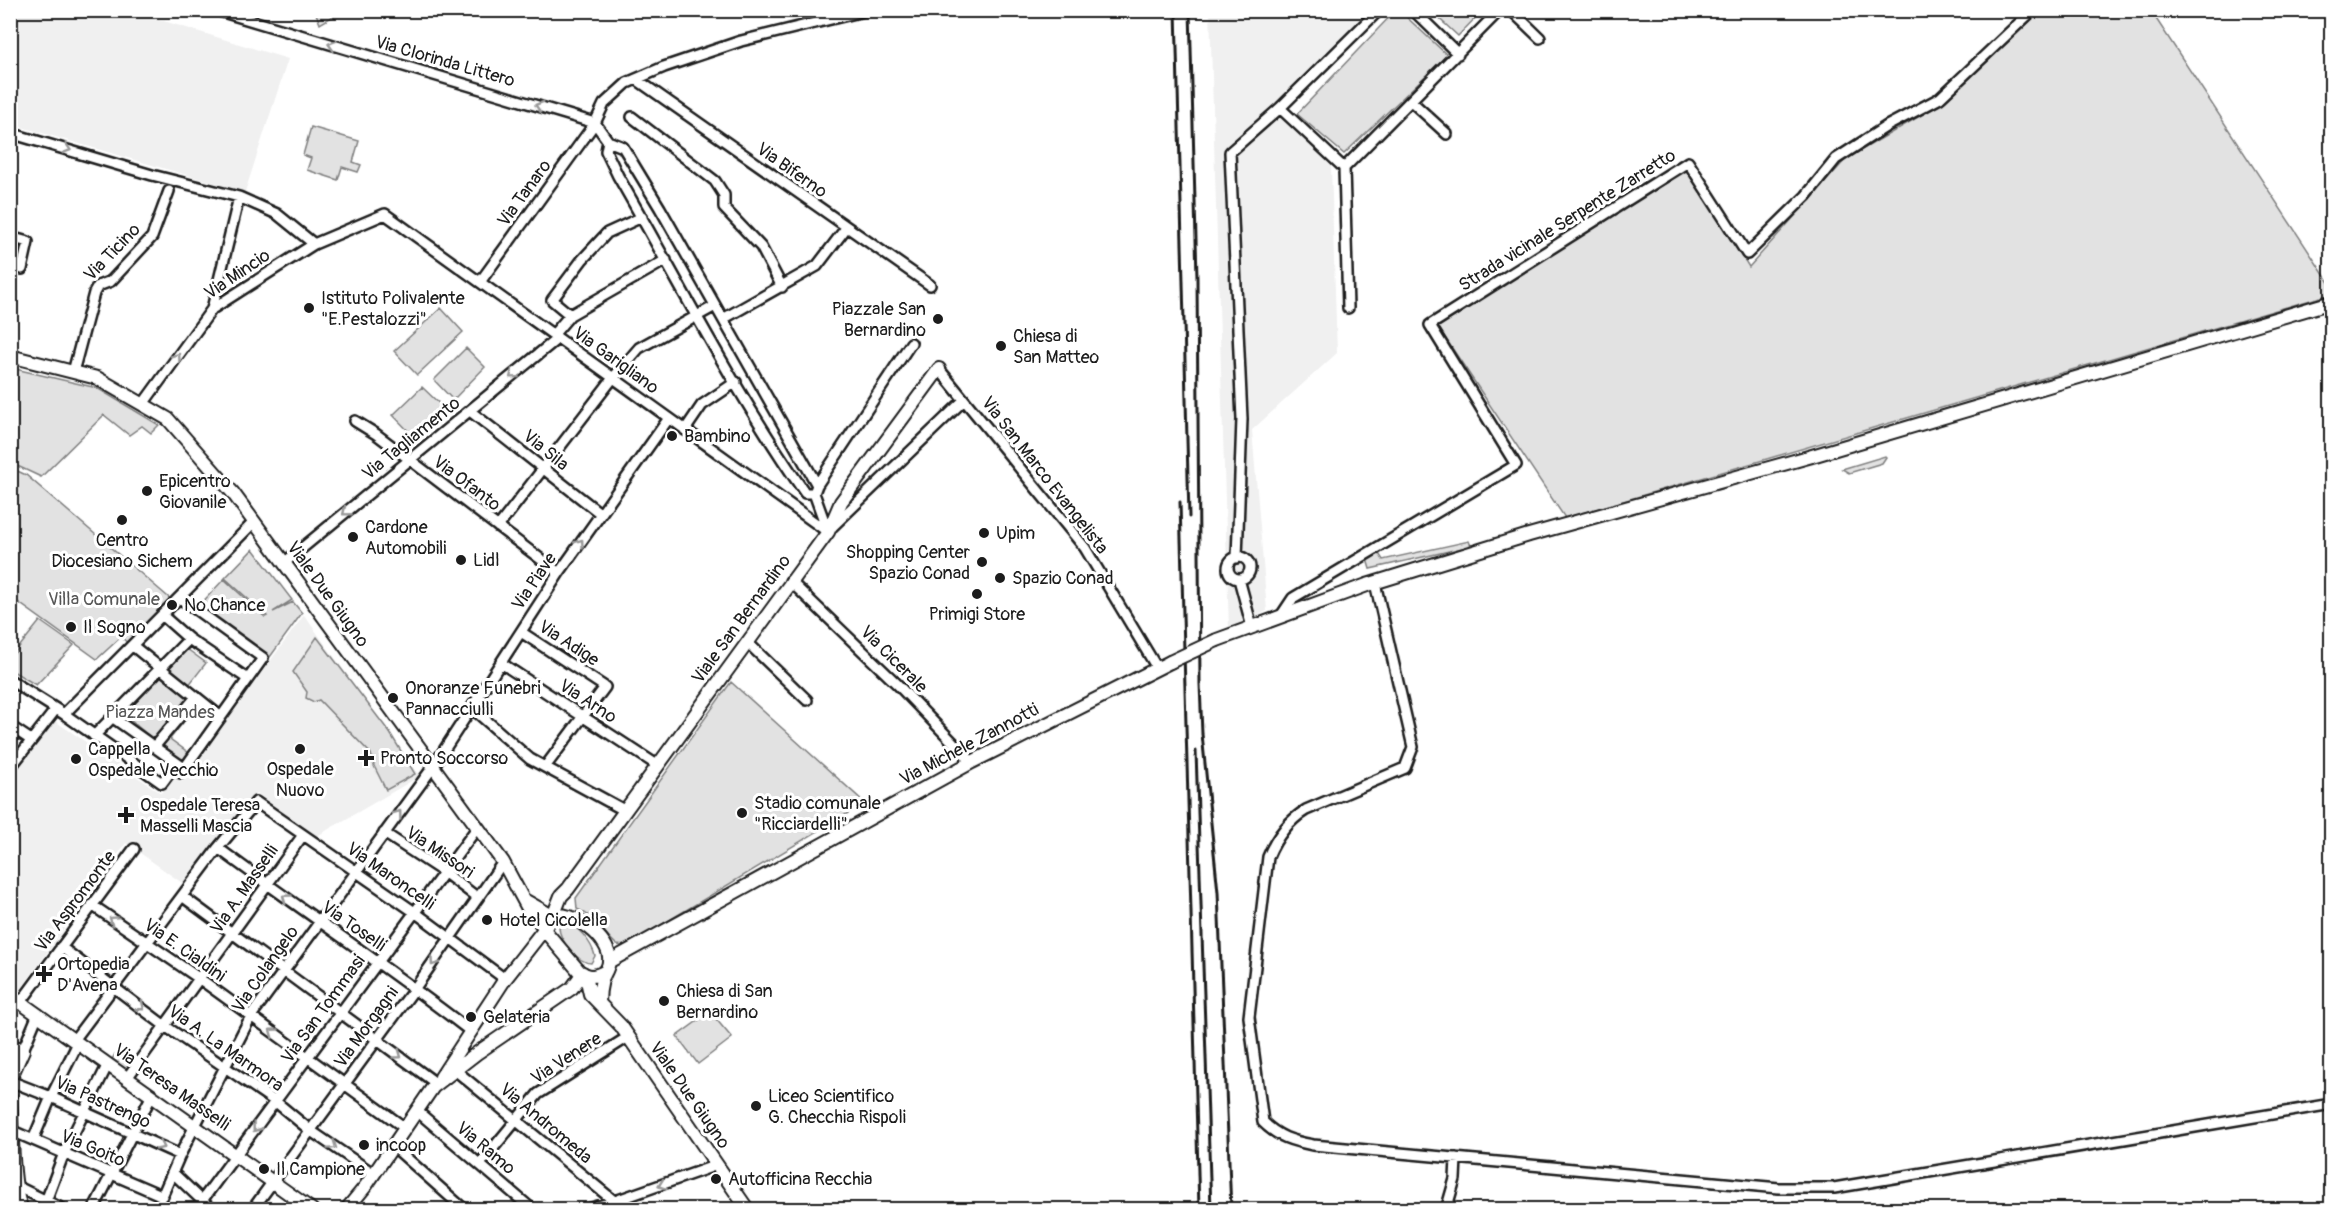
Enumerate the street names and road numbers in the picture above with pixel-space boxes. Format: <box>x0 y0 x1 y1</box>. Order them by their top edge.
street label: Via Clorinda Littero <box>372 31 518 93</box>
street label: Via Biferno <box>752 138 832 203</box>
street label: Strada vicinale Serpente Zarretto <box>1454 144 1680 297</box>
street label: Via Tanaro <box>492 155 557 231</box>
street label: Via Ticino <box>79 218 146 286</box>
street label: Via Mincio <box>200 244 275 305</box>
street label: Via Garigliano <box>568 321 663 400</box>
street label: Via Tagliamento <box>357 392 465 485</box>
street label: Via San Marco Evangelista <box>976 392 1113 559</box>
street label: Via Sila <box>518 425 573 476</box>
street label: Via Ofanto <box>428 450 505 517</box>
street label: Viale Due Giugno <box>281 537 374 652</box>
street label: Via Piave <box>507 548 562 615</box>
street label: Viale San Bernardino <box>687 550 796 688</box>
street label: Via Adige <box>534 615 604 672</box>
street label: Via Cicerale <box>855 621 932 698</box>
street label: Via Arno <box>554 674 621 729</box>
street label: Via Michele Zannotti <box>896 698 1043 791</box>
street label: Via Missori <box>401 821 478 884</box>
street label: Via Maroncelli <box>342 837 440 915</box>
street label: Via A. Masselli <box>205 840 284 938</box>
street label: Via Aspromonte <box>30 846 121 957</box>
street label: Via Toselli <box>317 896 391 957</box>
street label: Via E. Cialdini <box>139 914 230 987</box>
street label: Via Colangelo <box>227 921 304 1017</box>
street label: Via San Tommasi <box>276 951 370 1068</box>
street label: Via Morgagni <box>329 982 404 1073</box>
street label: Via A. La Marmora <box>163 1000 288 1097</box>
street label: Via Venere <box>527 1027 606 1090</box>
street label: Viale Due Giugno <box>644 1037 735 1154</box>
street label: Via Teresa Masselli <box>109 1039 235 1136</box>
street label: Via Pastrengo <box>51 1071 155 1134</box>
street label: Via Andromeda <box>495 1078 597 1169</box>
street label: Via Ramo <box>451 1117 520 1180</box>
street label: Via Goito <box>57 1125 129 1172</box>

